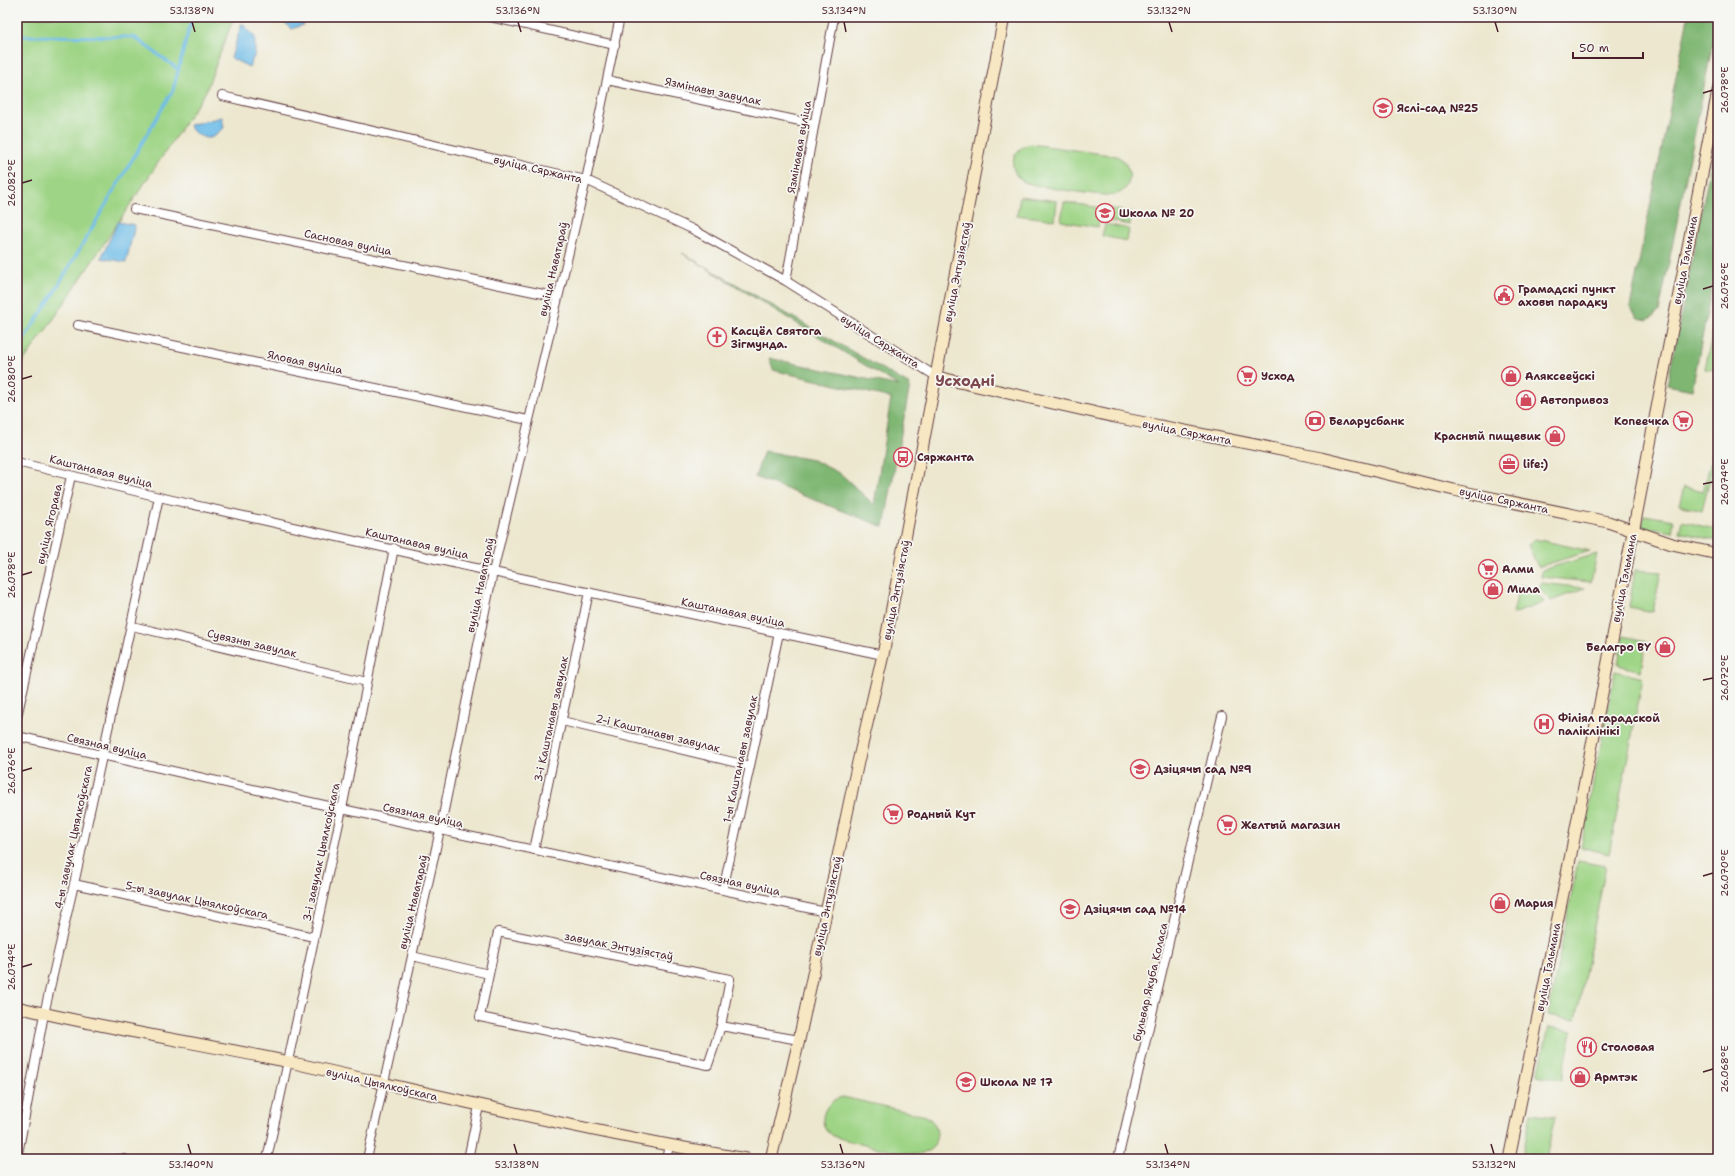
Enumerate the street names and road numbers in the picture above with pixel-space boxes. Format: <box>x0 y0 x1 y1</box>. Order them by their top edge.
street label: Язмінавы завулак <box>663 74 763 109</box>
street label: Язмінавая вуліца <box>784 99 815 195</box>
street label: вуліца Сяржанта <box>492 152 584 187</box>
street label: вуліца Тэльмана <box>1670 214 1701 306</box>
street label: вуліца Наватараў <box>535 220 572 318</box>
street label: вуліца Энтузіястаў <box>940 221 975 324</box>
street label: Сасновая вуліца <box>303 226 393 259</box>
street label: вуліца Сяржанта <box>837 311 922 372</box>
street label: Яловая вуліца <box>266 347 344 378</box>
street label: вуліца Сяржанта <box>1141 416 1233 449</box>
street label: Каштанавая вуліца <box>48 451 154 492</box>
street label: вуліца Ягорава <box>33 482 66 566</box>
street label: вуліца Сяржанта <box>1458 484 1550 517</box>
street label: Каштанавая вуліца <box>364 524 470 563</box>
street label: вуліца Тэльмана <box>1609 532 1640 624</box>
street label: вуліца Наватараў <box>463 536 498 634</box>
street label: вуліца Энтузіястаў <box>879 539 914 642</box>
street label: Каштанавая вуліца <box>680 594 786 631</box>
street label: Сувязны завулак <box>206 626 298 661</box>
street label: 3-і Каштанавы завулак <box>531 655 572 783</box>
street label: 1-ы Каштанавы завулак <box>720 694 761 824</box>
street label: 2-і Каштанавы завулак <box>594 711 722 756</box>
street label: Связная вуліца <box>65 730 149 763</box>
street label: 4-ы завулак Цыялкоўскага <box>51 764 96 910</box>
street label: 3-і завулак Цыялкоўскага <box>299 781 344 923</box>
street label: Связная вуліца <box>381 800 465 831</box>
street label: вуліца Наватараў <box>395 853 432 951</box>
street label: вуліца Энтузіястаў <box>810 855 845 957</box>
street label: Связная вуліца <box>698 868 782 899</box>
street label: 5-ы завулак Цыялкоўскага <box>124 878 270 923</box>
street label: бульвар Якуба Коласа <box>1130 921 1172 1043</box>
street label: вуліца Тэльмана <box>1533 921 1564 1013</box>
street label: завулак Энтузіястаў <box>563 929 674 964</box>
street label: вуліца Цыялкоўскага <box>325 1064 439 1105</box>

